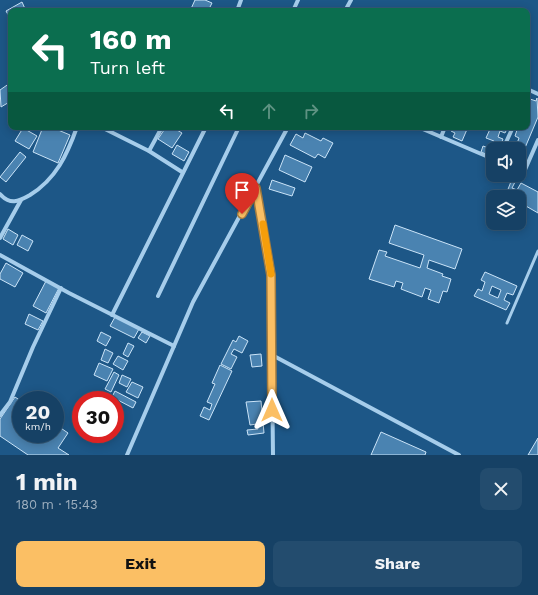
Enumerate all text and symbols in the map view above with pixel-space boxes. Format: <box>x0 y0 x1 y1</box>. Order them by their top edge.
text: 160 m <box>90 23 172 56</box>
icon: left <box>24 24 76 76</box>
text: Turn left <box>90 57 165 78</box>
icon: left <box>216 100 238 122</box>
icon: ahead <box>258 100 280 122</box>
icon: right <box>300 100 322 122</box>
map controls <box>486 142 526 230</box>
button: sound <box>486 142 526 182</box>
pin <box>225 173 259 214</box>
icon: arrive <box>231 179 253 201</box>
button: layers <box>486 190 526 230</box>
position arrow <box>251 389 293 431</box>
speed limit sign: 30 <box>72 391 124 443</box>
text: 20 <box>26 400 50 424</box>
text: km/h <box>25 421 51 432</box>
text: 1 min <box>16 468 78 496</box>
button: close <box>480 468 522 510</box>
text: 180 m · 15:43 <box>16 497 98 512</box>
button: Exit <box>16 541 265 587</box>
button: Share <box>273 541 522 587</box>

